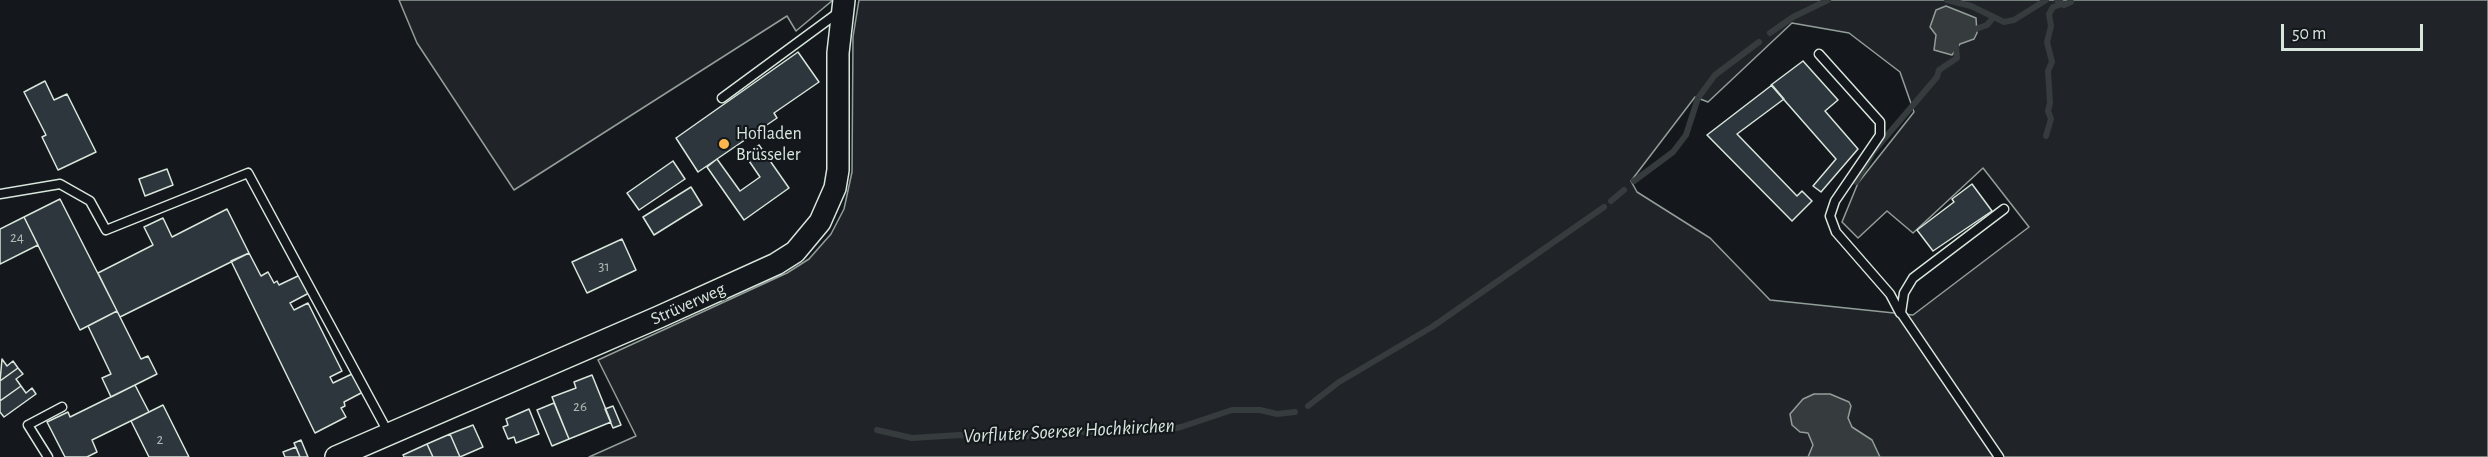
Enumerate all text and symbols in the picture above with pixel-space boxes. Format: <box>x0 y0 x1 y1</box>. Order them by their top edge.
scale bar <box>2284 12 2426 50</box>
text: 50 m <box>2292 25 2326 43</box>
place label: Hofladen Brüsseler <box>736 123 802 166</box>
marker: Hofladen Brüsseler <box>717 137 731 151</box>
house number: 24 <box>10 228 24 246</box>
house number: 31 <box>598 257 610 275</box>
street label: Strüverweg <box>647 278 729 330</box>
house number: 26 <box>573 397 587 415</box>
water label: Vorfluter Soerser Hochkirchen <box>963 413 1175 449</box>
house number: 2 <box>157 430 163 448</box>

